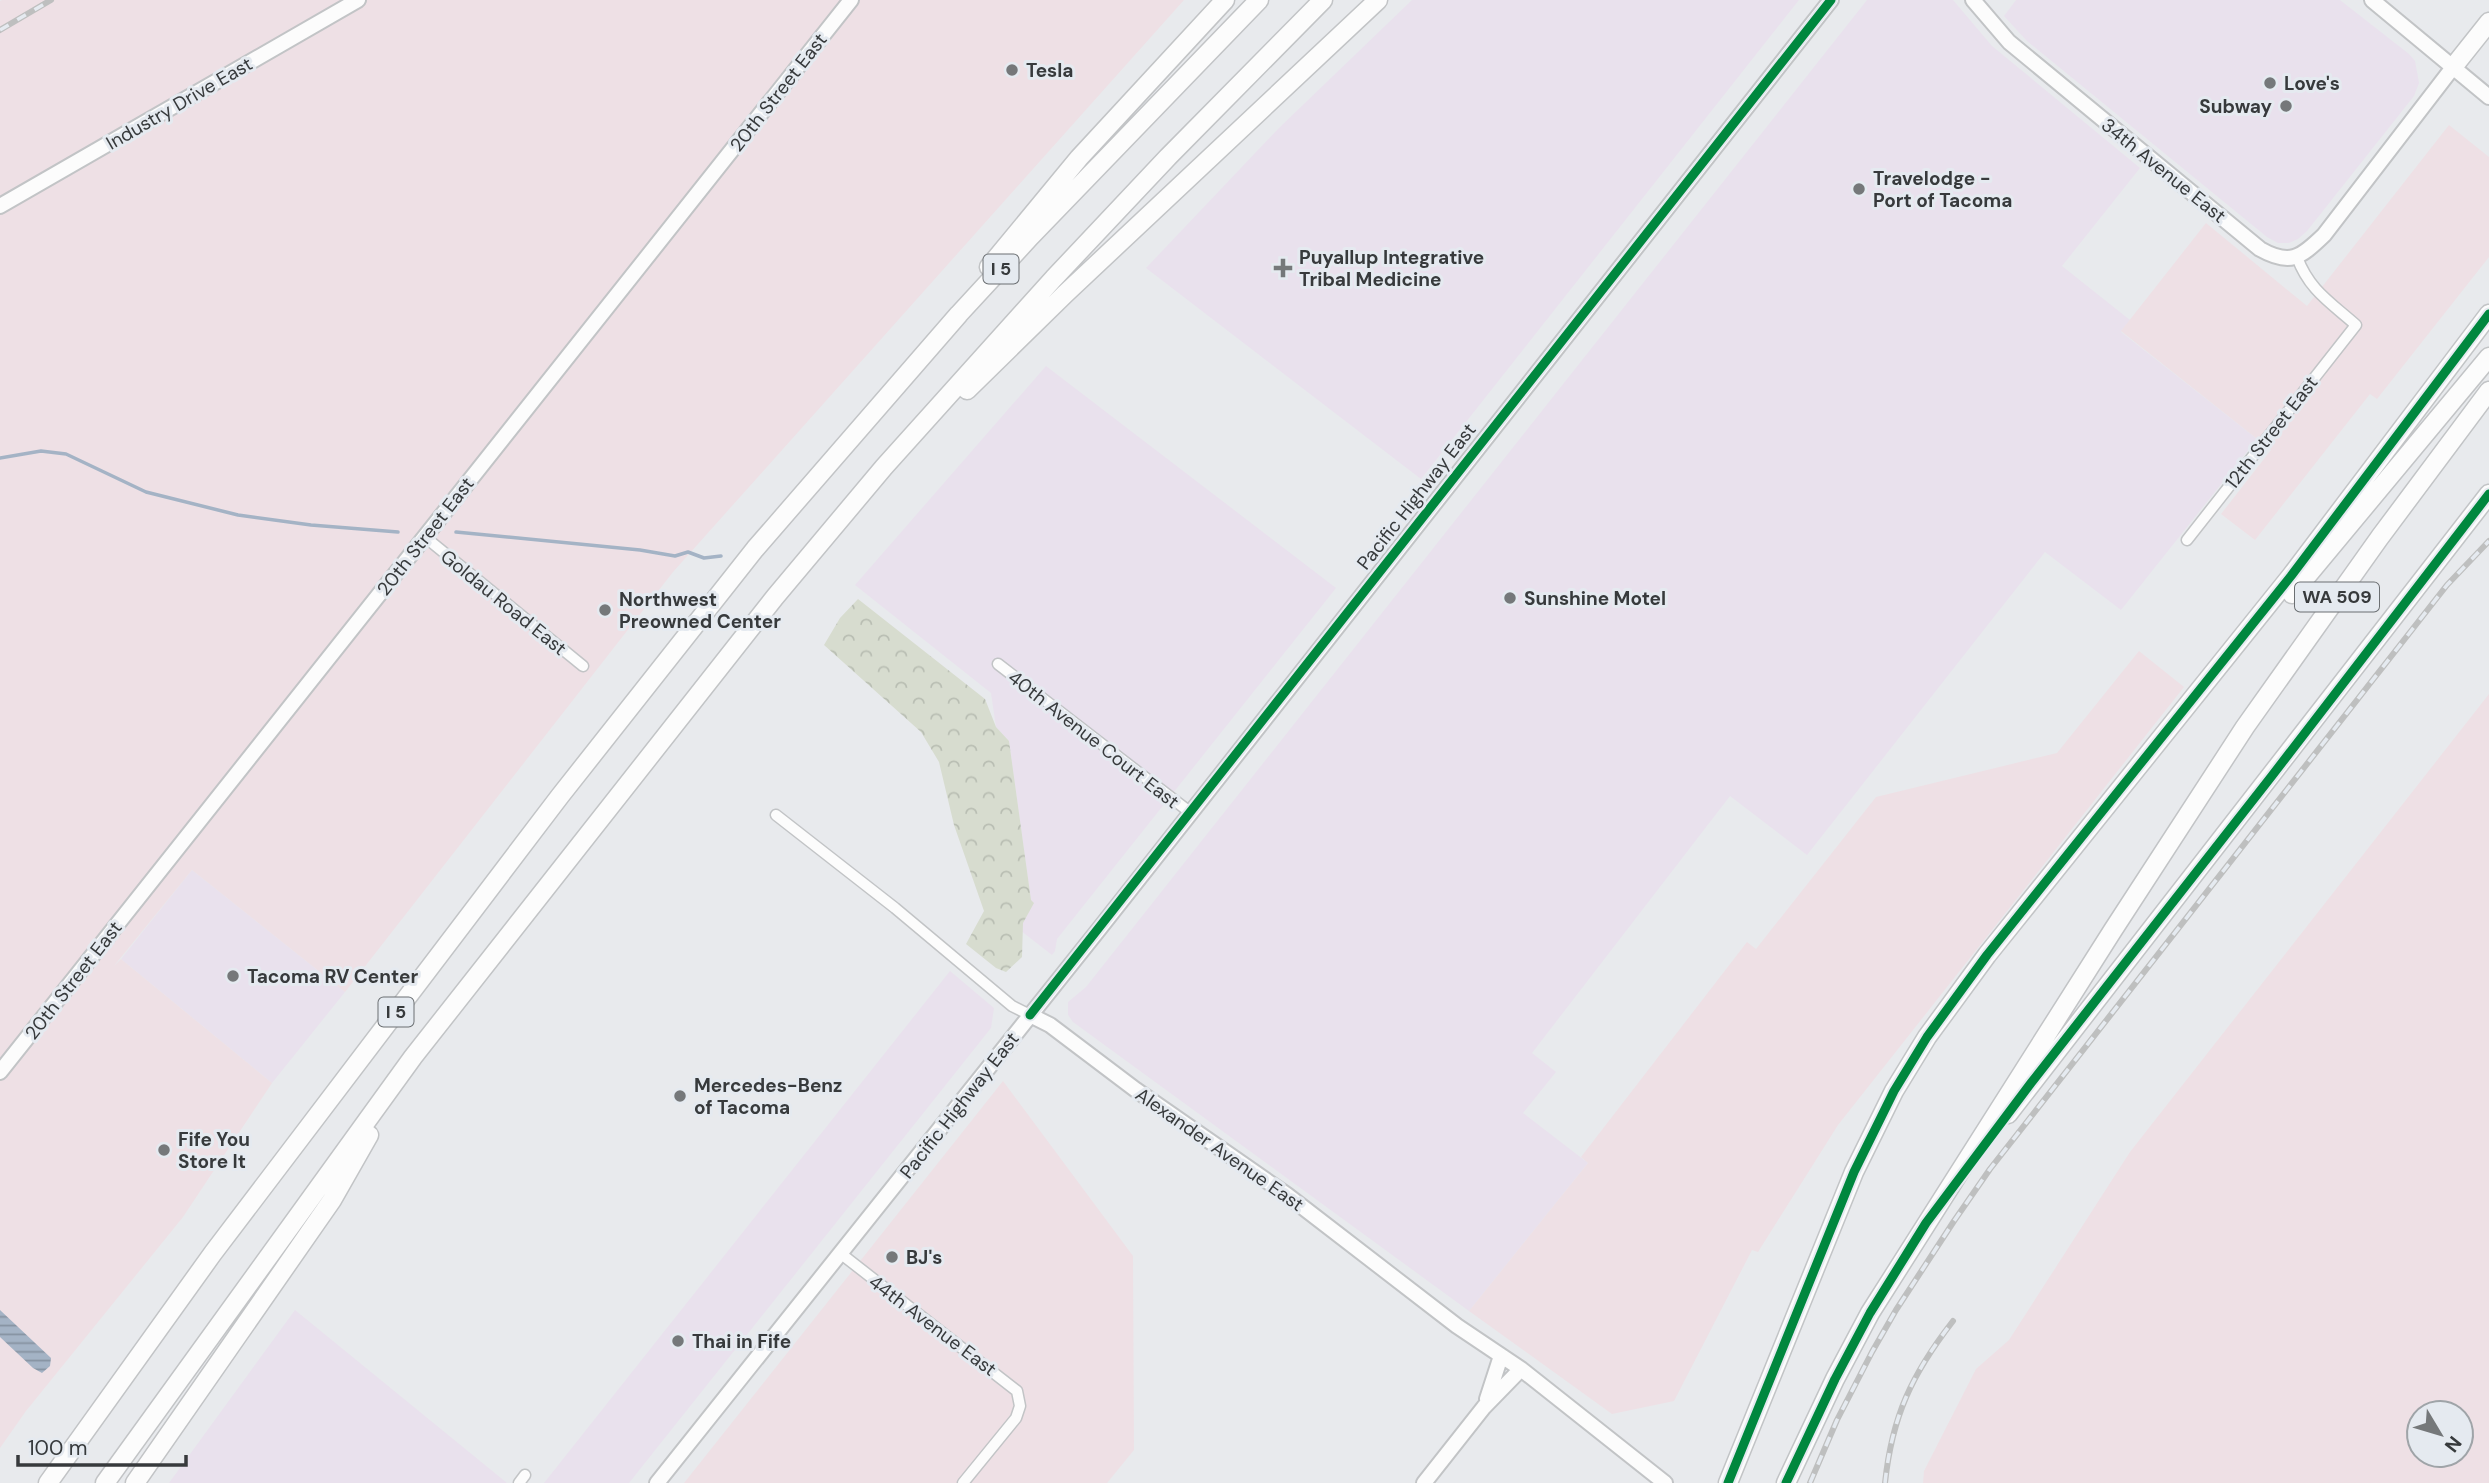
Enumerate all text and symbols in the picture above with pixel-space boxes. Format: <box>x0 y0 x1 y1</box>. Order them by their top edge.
street label: 20th Street East <box>724 28 832 157</box>
street label: Industry Drive East <box>102 51 257 156</box>
place label: Tesla <box>1026 58 1073 83</box>
marker: Tesla <box>1004 62 1020 78</box>
place label: Love's <box>2284 71 2340 96</box>
marker: Love's <box>2262 75 2278 91</box>
place label: Subway <box>2199 94 2273 119</box>
marker: Subway <box>2278 98 2294 114</box>
street label: 34th Avenue East <box>2096 112 2231 228</box>
place label: Travelodge - Port of Tacoma <box>1873 166 2012 213</box>
marker: Travelodge - Port of Tacoma <box>1851 181 1867 197</box>
place label: Puyallup Integrative Tribal Medicine <box>1299 245 1484 292</box>
road number: I 5 <box>984 255 1018 284</box>
marker: Puyallup Integrative Tribal Medicine <box>1273 258 1293 278</box>
street label: 12th Street East <box>2219 371 2323 494</box>
street label: Pacific Highway East <box>1351 418 1481 575</box>
street label: 20th Street East <box>371 472 479 601</box>
street label: Goldau Road East <box>436 544 572 661</box>
road number: WA 509 <box>2295 582 2379 612</box>
place label: Sunshine Motel <box>1524 586 1666 611</box>
place label: Northwest Preowned Center <box>619 587 781 634</box>
marker: Sunshine Motel <box>1502 590 1518 606</box>
marker: Northwest Preowned Center <box>597 602 613 618</box>
street label: 40th Avenue Court East <box>1003 665 1184 814</box>
street label: 20th Street East <box>19 916 127 1045</box>
place label: Tacoma RV Center <box>247 964 418 989</box>
marker: Tacoma RV Center <box>225 968 241 984</box>
road number: I 5 <box>378 998 414 1027</box>
street label: Pacific Highway East <box>894 1027 1024 1184</box>
place label: Mercedes-Benz of Tacoma <box>694 1073 842 1120</box>
street label: Alexander Avenue East <box>1131 1082 1309 1217</box>
marker: Mercedes-Benz of Tacoma <box>672 1088 688 1104</box>
place label: Fife You Store It <box>178 1127 250 1174</box>
marker: Fife You Store It <box>156 1142 172 1158</box>
place label: BJ's <box>906 1245 942 1270</box>
marker: BJ's <box>884 1249 900 1265</box>
street label: 44th Avenue East <box>864 1269 1002 1382</box>
place label: Thai in Fife <box>692 1329 791 1354</box>
marker: Thai in Fife <box>670 1333 686 1349</box>
north arrow <box>2405 1399 2475 1469</box>
scale bar <box>18 1424 186 1468</box>
text: N <box>2439 1431 2467 1457</box>
text: 100 m <box>28 1434 88 1462</box>

